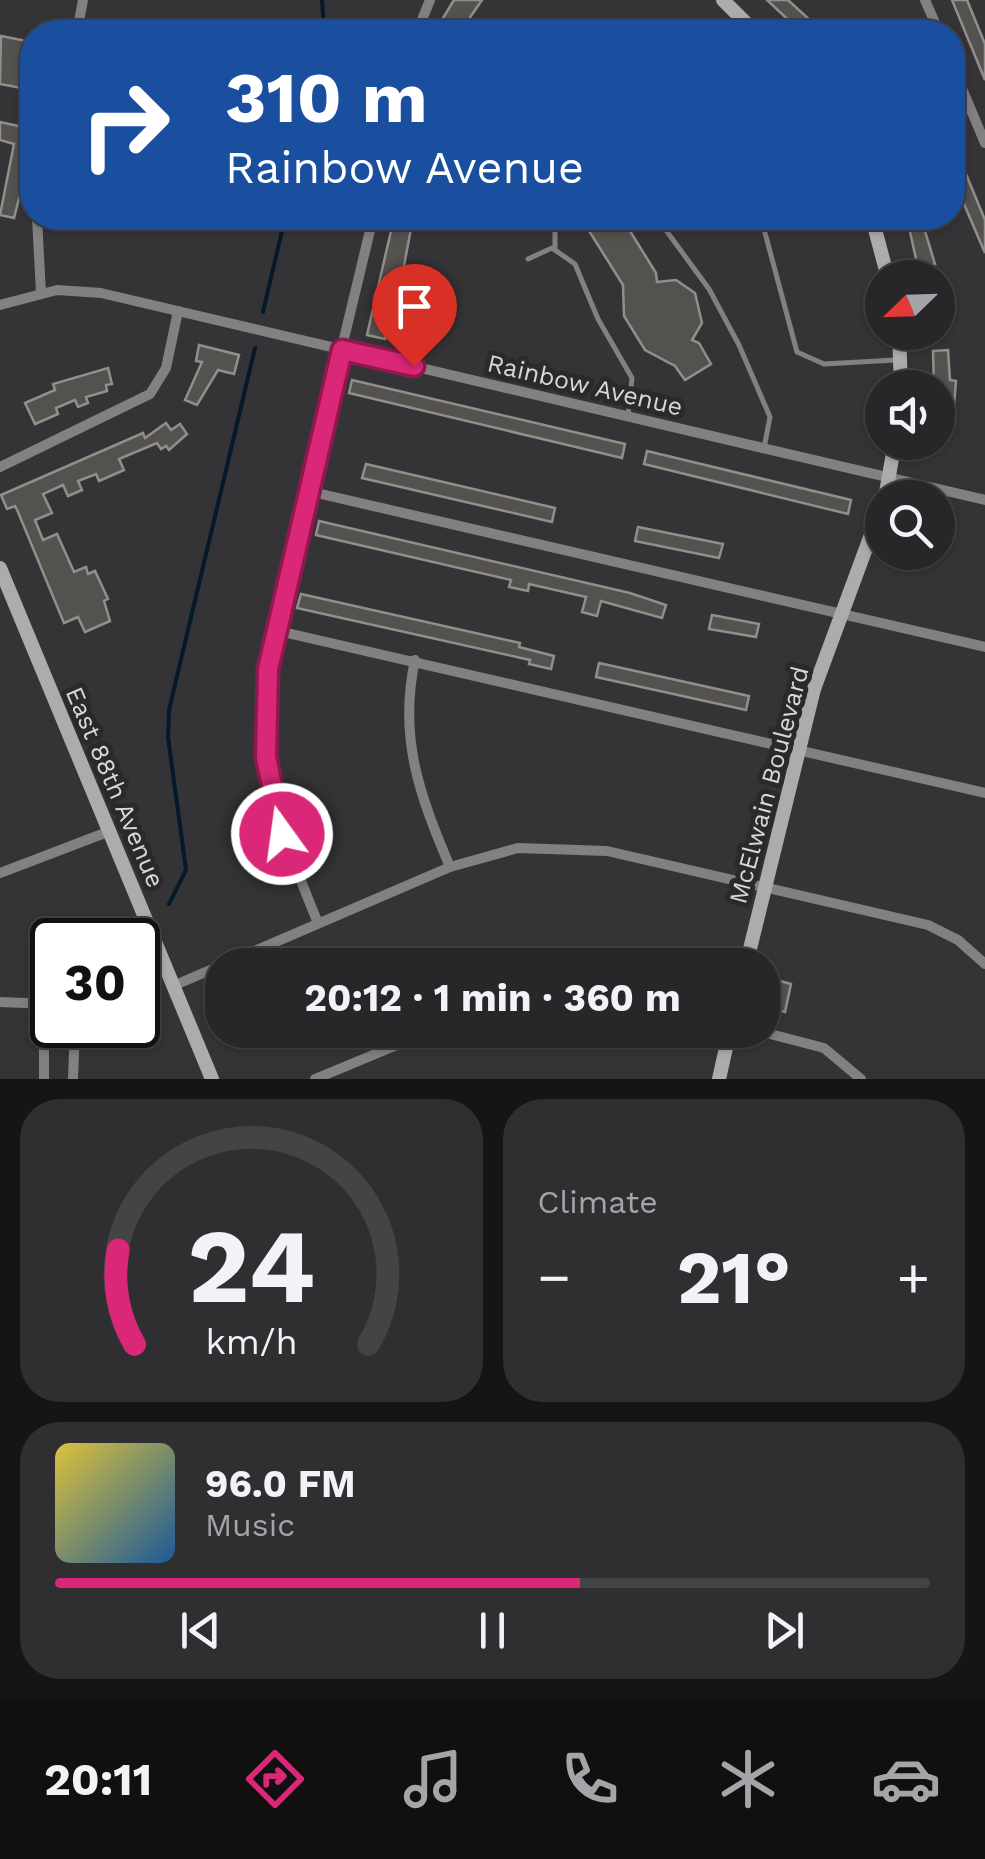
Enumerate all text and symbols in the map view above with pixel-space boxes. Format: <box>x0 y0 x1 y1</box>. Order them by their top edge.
text: 310 m <box>225 57 428 139</box>
icon: right <box>60 60 190 190</box>
text: Rainbow Avenue <box>225 141 584 194</box>
north arrow <box>865 260 955 350</box>
map controls <box>865 260 955 570</box>
pin <box>372 264 457 367</box>
icon: arrive <box>387 279 442 334</box>
street label: Rainbow Avenue <box>485 348 685 422</box>
button: sound <box>865 370 955 460</box>
button: search <box>865 480 955 570</box>
street label: McElwain Boulevard <box>723 663 815 907</box>
street label: East 88th Avenue <box>60 682 170 892</box>
position arrow <box>230 782 334 886</box>
speed limit sign: 30 <box>30 918 160 1048</box>
text: 20:12 · 1 min · 360 m <box>304 976 681 1020</box>
text: Climate <box>538 1183 658 1221</box>
text: 24 <box>187 1205 315 1327</box>
text: 21° <box>677 1233 791 1321</box>
text: − <box>538 1245 571 1309</box>
text: + <box>897 1245 930 1309</box>
text: km/h <box>205 1321 297 1363</box>
text: 96.0 FM <box>205 1462 356 1506</box>
text: Music <box>205 1506 295 1544</box>
icon: previous <box>173 1603 228 1658</box>
icon: pause <box>465 1603 520 1658</box>
icon: next <box>757 1603 812 1658</box>
icon: directions <box>240 1744 310 1814</box>
icon: music <box>398 1744 468 1814</box>
icon: phone <box>555 1744 625 1814</box>
icon: climate <box>713 1744 783 1814</box>
icon: car <box>871 1744 941 1814</box>
text: 20:11 <box>44 1753 152 1806</box>

